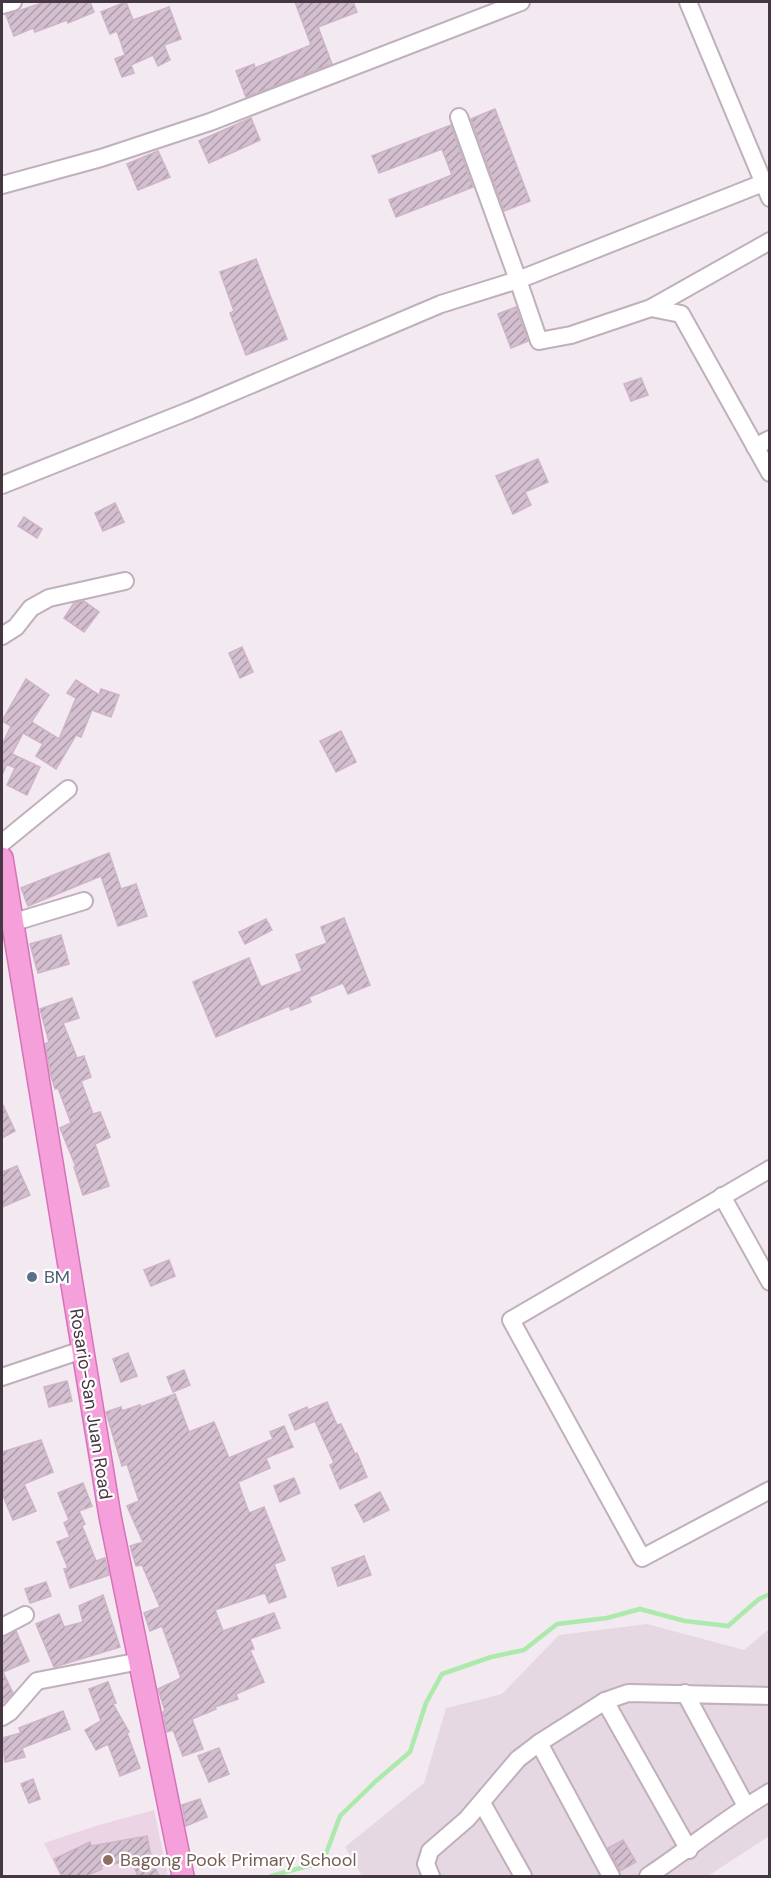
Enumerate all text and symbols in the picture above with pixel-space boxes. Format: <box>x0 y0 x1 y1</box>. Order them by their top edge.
place label: BM <box>44 1265 70 1289</box>
marker: BM <box>25 1270 39 1284</box>
street label: Rosario-San Juan Road <box>64 1307 118 1501</box>
place label: Bagong Pook Primary School <box>120 1848 356 1872</box>
marker: Bagong Pook Primary School <box>101 1853 115 1867</box>

